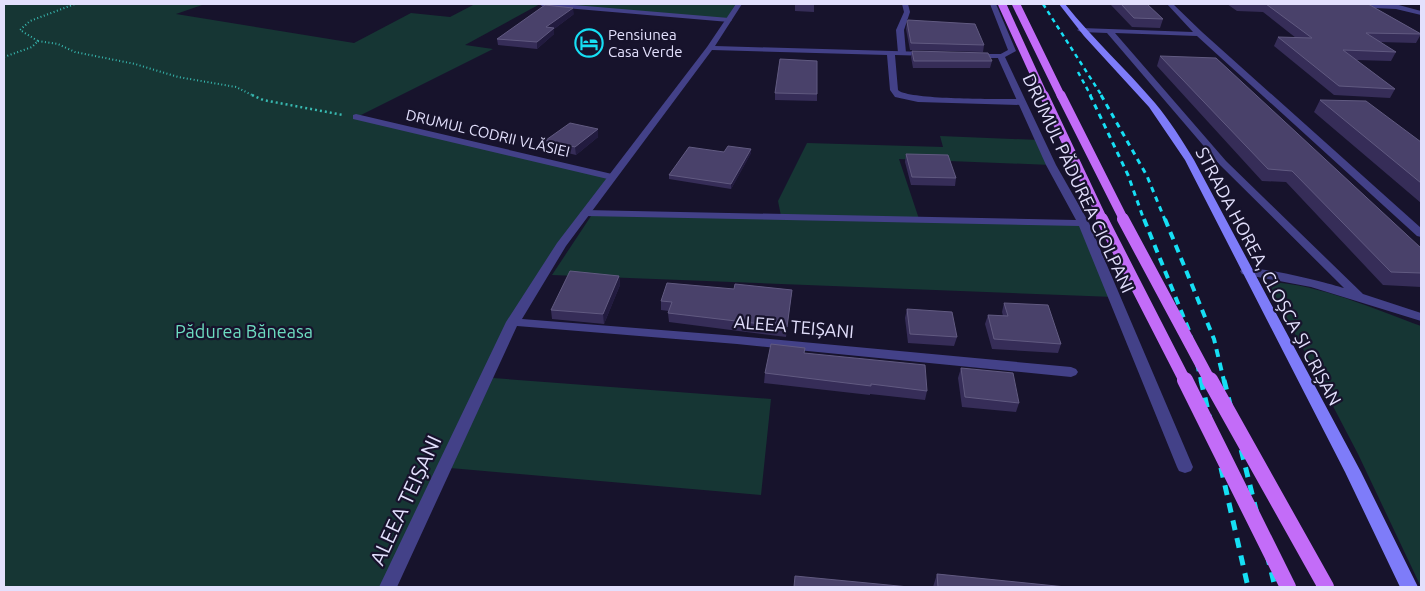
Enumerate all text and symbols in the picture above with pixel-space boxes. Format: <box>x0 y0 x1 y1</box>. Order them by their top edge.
place label: Pensiunea Casa Verde <box>608 26 683 60</box>
hotel icon: Pensiunea Casa Verde <box>574 28 604 58</box>
street label: DRUMUL PĂDUREA CIOLPANI <box>1019 70 1139 296</box>
street label: DRUMUL CODRII VLĂSIEI <box>404 106 572 160</box>
street label: STRADA HOREA, CLOȘCA ȘI CRIȘAN <box>1192 144 1346 408</box>
street label: ALEEA TEIȘANI <box>733 311 855 341</box>
park label: Pădurea Băneasa <box>175 321 313 341</box>
street label: ALEEA TEIȘANI <box>364 431 446 569</box>

